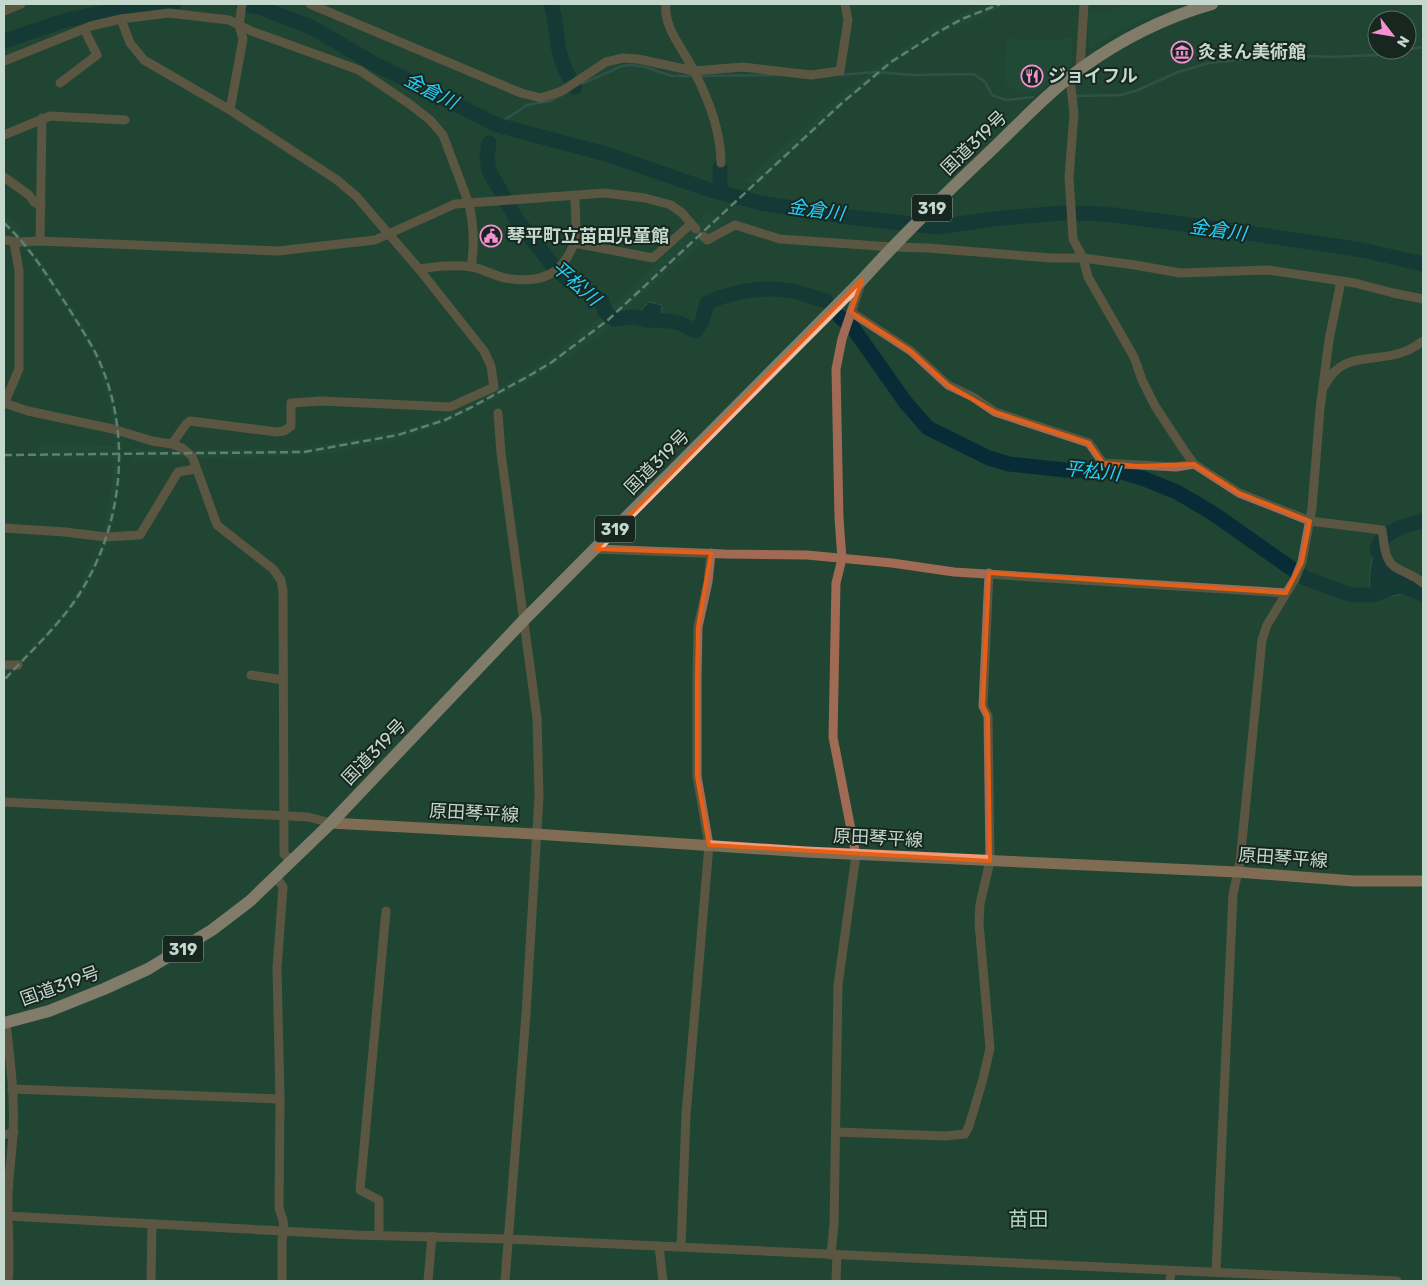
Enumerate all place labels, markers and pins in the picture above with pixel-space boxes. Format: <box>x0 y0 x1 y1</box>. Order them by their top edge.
museum icon: 灸まん美術館 <box>1170 40 1194 64</box>
place label: 灸まん美術館 <box>1198 41 1306 63</box>
restaurant icon: ジョイフル <box>1020 64 1044 88</box>
place label: ジョイフル <box>1048 65 1138 87</box>
public building icon: 琴平町立苗田児童館 <box>479 224 503 248</box>
place label: 琴平町立苗田児童館 <box>507 225 669 247</box>

